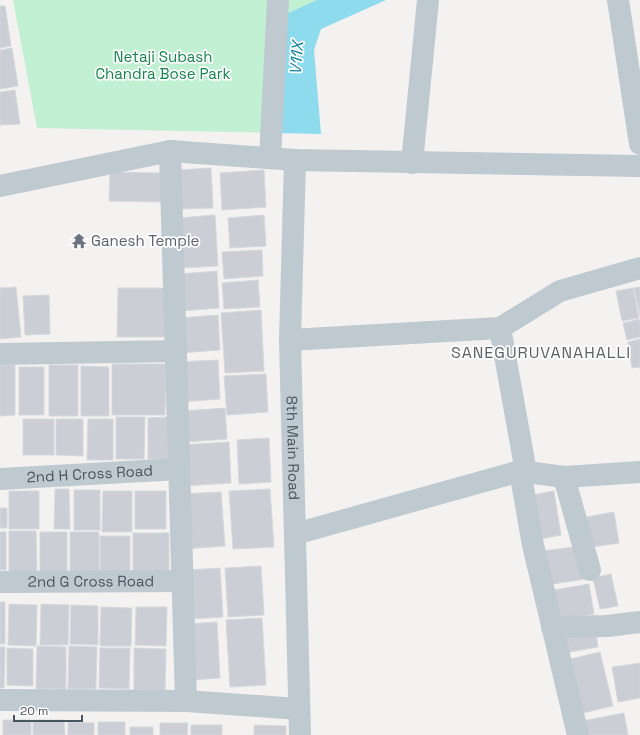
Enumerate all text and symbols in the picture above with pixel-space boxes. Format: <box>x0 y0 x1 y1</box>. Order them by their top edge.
water label: V11X <box>285 38 308 75</box>
park label: Netaji Subash Chandra Bose Park <box>95 47 231 83</box>
place label: Ganesh Temple <box>91 231 200 250</box>
temple icon: Ganesh Temple <box>70 232 88 250</box>
district label: SANEGURUVANAHALLI <box>451 342 631 363</box>
street label: 8th Main Road <box>282 395 304 500</box>
street label: 2nd H Cross Road <box>26 460 153 486</box>
street label: 2nd G Cross Road <box>28 571 154 591</box>
scale bar <box>14 697 82 723</box>
text: 20 m <box>20 703 48 719</box>

